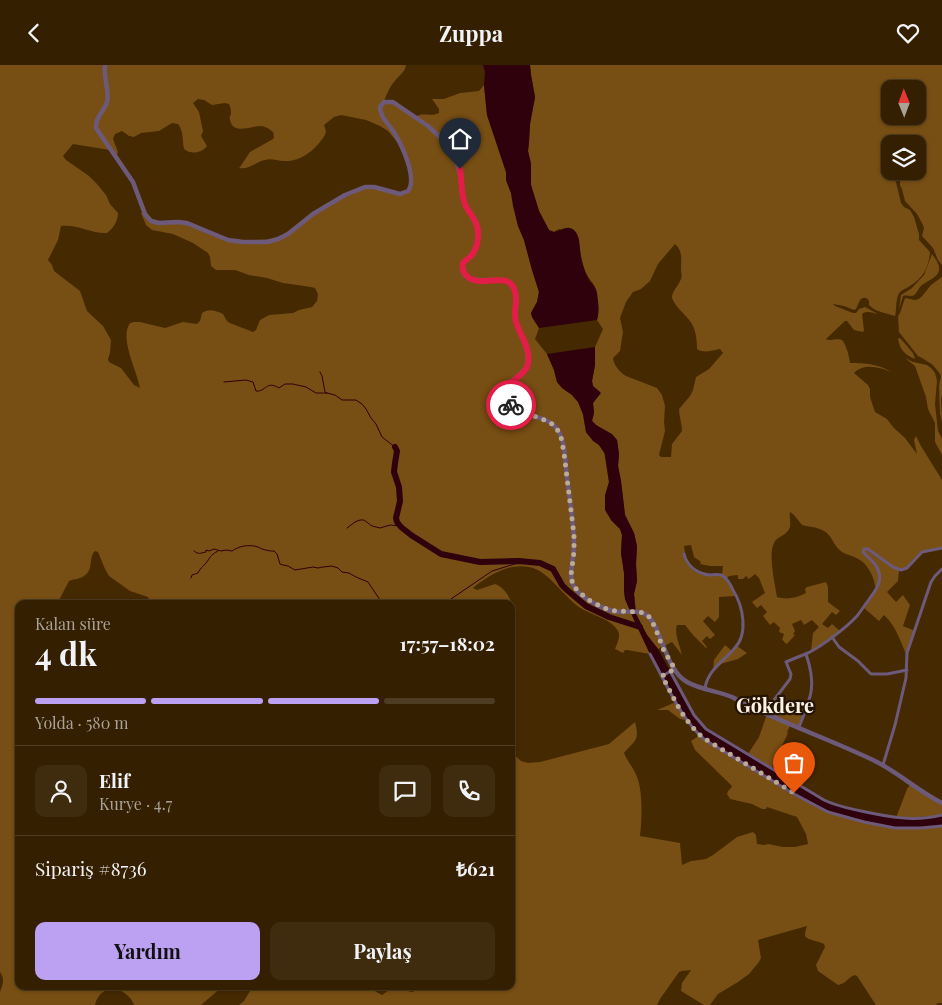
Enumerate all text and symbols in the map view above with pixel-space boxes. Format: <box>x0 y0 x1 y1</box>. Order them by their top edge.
text: Zuppa <box>439 18 503 48</box>
icon: back <box>20 19 48 47</box>
icon: heart <box>894 19 922 47</box>
north arrow <box>881 80 926 125</box>
map controls <box>881 80 926 180</box>
pin <box>439 118 481 169</box>
icon: home <box>446 125 474 153</box>
button: layers <box>881 135 926 180</box>
courier <box>486 380 536 430</box>
icon: bike <box>497 391 525 419</box>
text: Kalan süre <box>35 613 111 634</box>
text: 17:57–18:02 <box>400 630 495 656</box>
text: 4 dk <box>35 631 97 674</box>
district label: Gökdere <box>736 691 814 718</box>
text: Yolda · 580 m <box>35 712 128 733</box>
pin <box>773 742 815 793</box>
icon: bag <box>780 749 808 777</box>
button: person <box>35 765 87 817</box>
button: chat <box>379 765 431 817</box>
button: phone <box>443 765 495 817</box>
text: Elif <box>99 767 130 793</box>
text: Kurye · 4.7 <box>99 793 172 814</box>
text: Sipariş #8736 <box>35 855 147 881</box>
text: ₺621 <box>456 855 495 881</box>
button: Yardım <box>35 922 260 980</box>
button: Paylaş <box>270 922 495 980</box>

